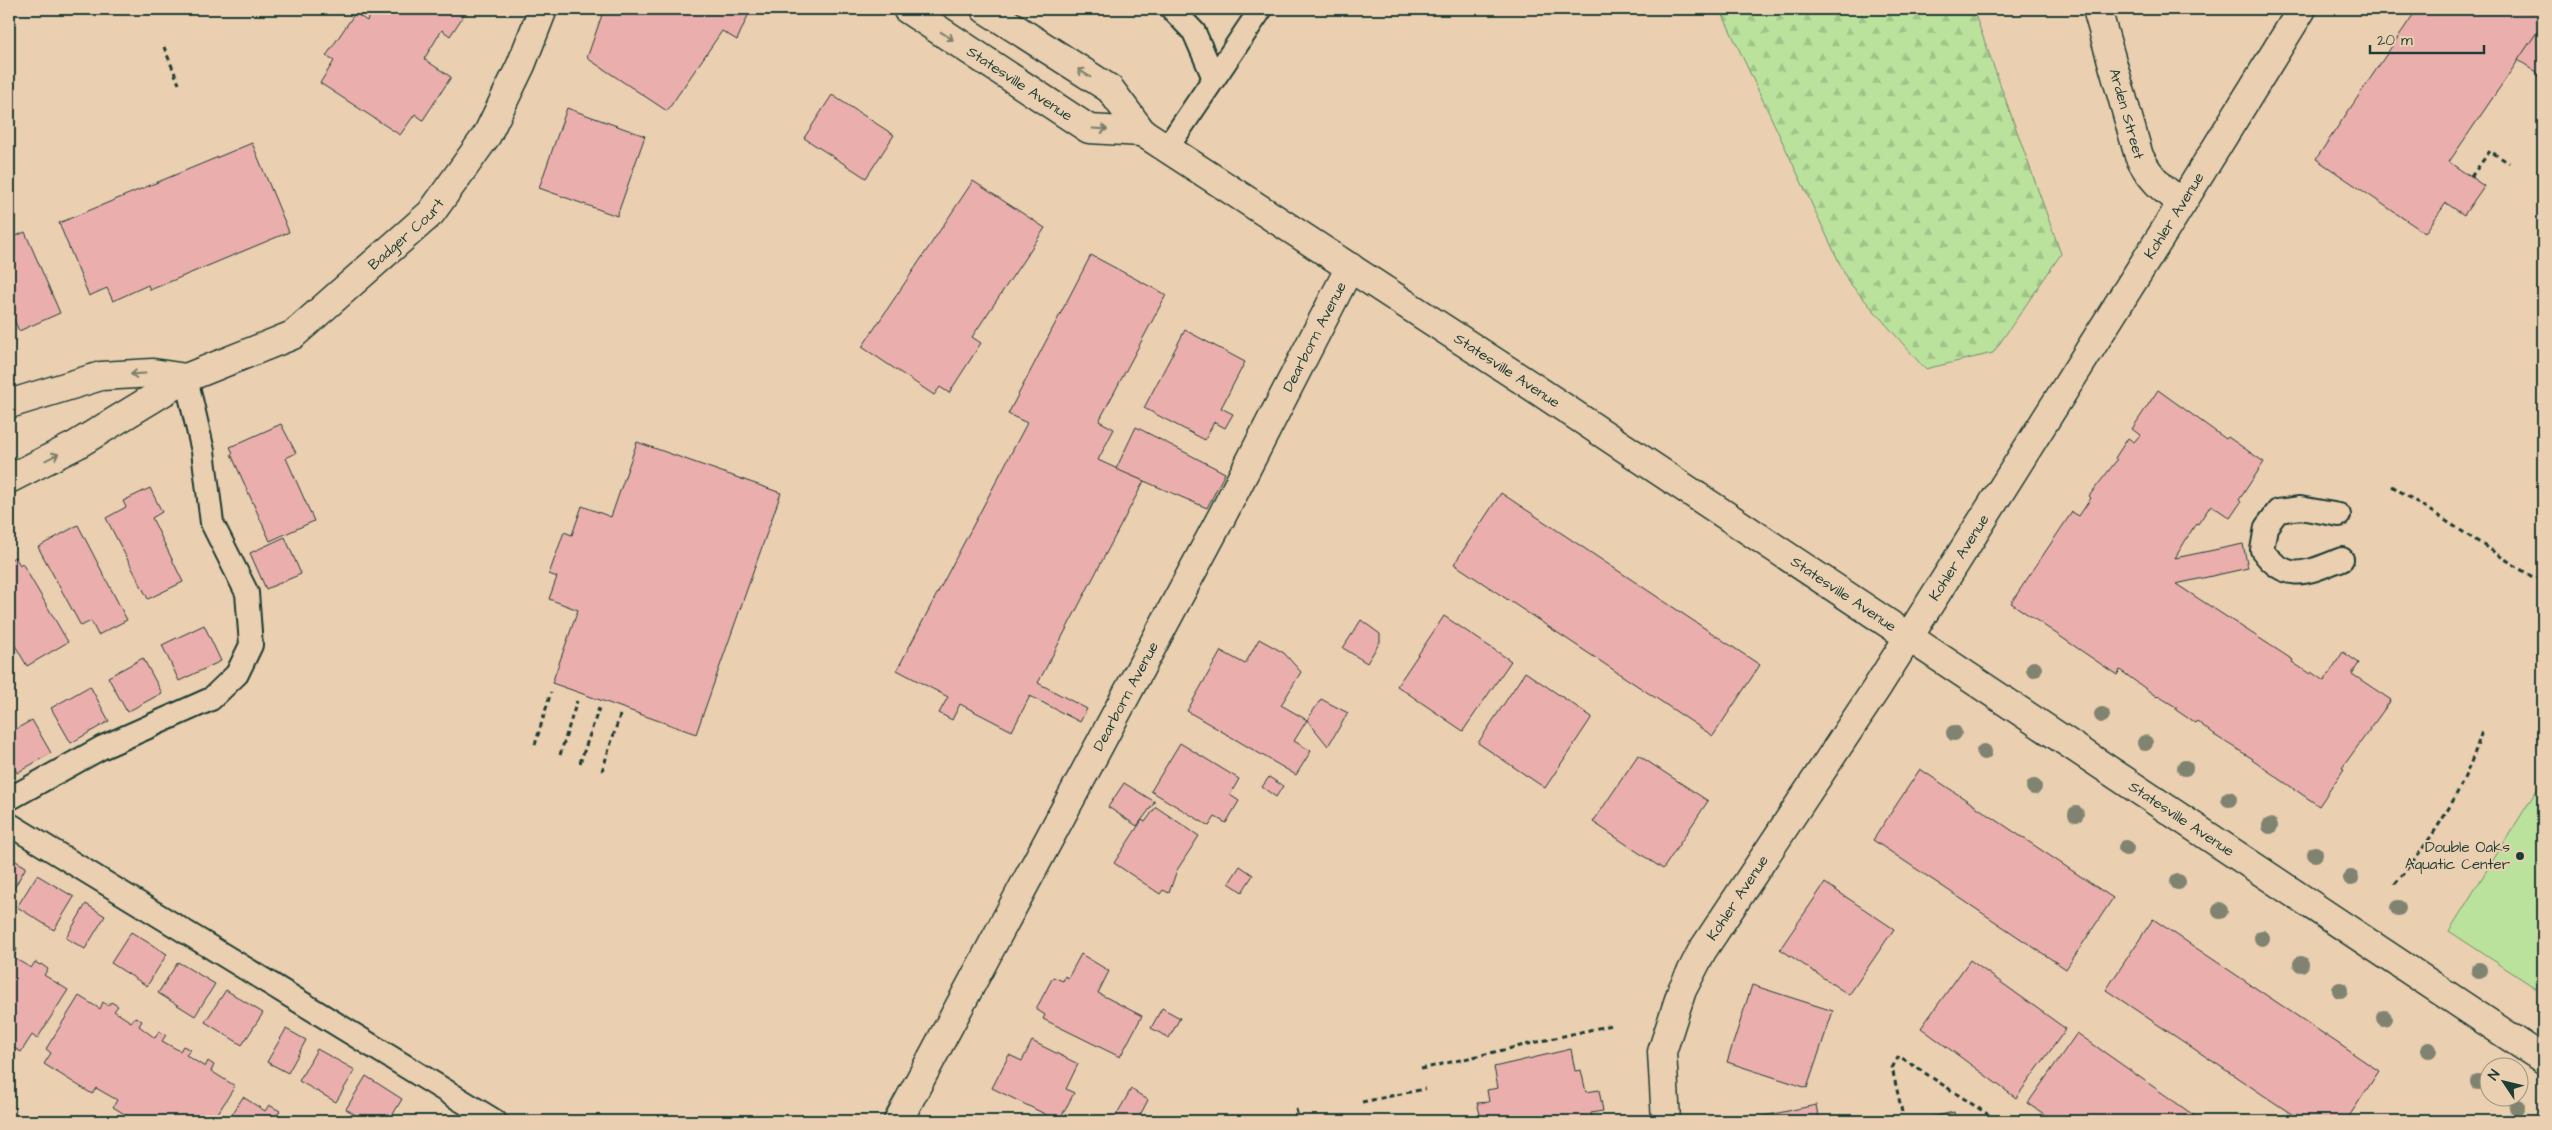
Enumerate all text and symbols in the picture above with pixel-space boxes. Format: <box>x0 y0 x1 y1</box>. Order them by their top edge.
scale bar <box>2370 22 2483 54</box>
text: 20 m <box>2377 30 2413 51</box>
one-way arrow <box>940 31 954 41</box>
street label: Statesville Avenue <box>963 41 1077 126</box>
street label: Arden Street <box>2104 66 2150 162</box>
one-way arrow <box>1078 67 1092 77</box>
one-way arrow <box>1091 125 1107 134</box>
street label: Kohler Avenue <box>2139 168 2209 263</box>
street label: Badger Court <box>363 194 449 275</box>
street label: Dearborn Avenue <box>1277 278 1351 395</box>
street label: Statesville Avenue <box>1450 328 1564 413</box>
one-way arrow <box>130 369 146 378</box>
one-way arrow <box>44 452 59 461</box>
street label: Kohler Avenue <box>1924 510 1994 605</box>
street label: Statesville Avenue <box>1787 551 1901 636</box>
street label: Dearborn Avenue <box>1088 638 1163 754</box>
street label: Statesville Avenue <box>2125 776 2239 861</box>
place label: Double Oaks Aquatic Center <box>2405 837 2510 875</box>
marker: Double Oaks Aquatic Center <box>2514 850 2526 862</box>
street label: Kohler Avenue <box>1701 851 1773 945</box>
north arrow <box>2480 1058 2530 1108</box>
text: N <box>2483 1066 2505 1084</box>

